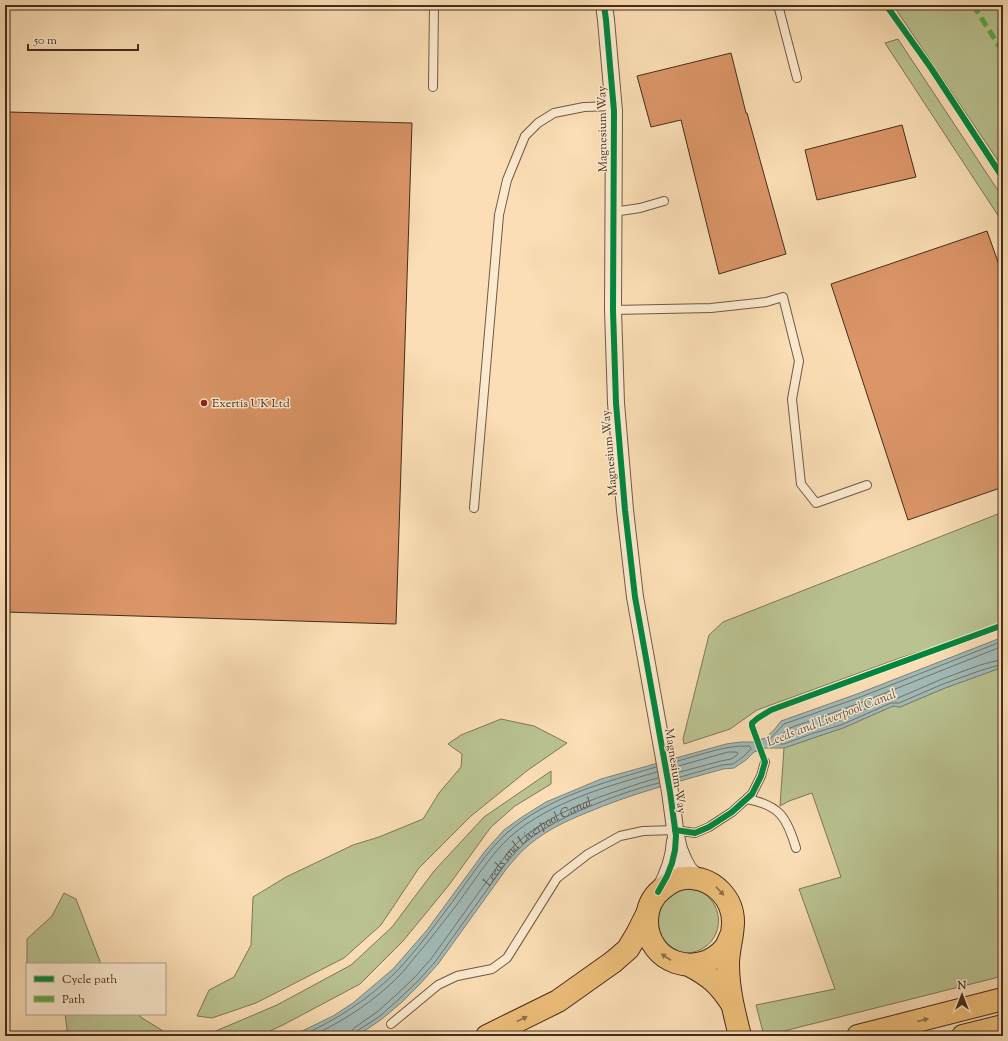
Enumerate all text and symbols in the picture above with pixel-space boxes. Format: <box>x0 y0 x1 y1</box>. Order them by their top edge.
scale bar <box>28 26 138 52</box>
text: 50 m <box>33 32 57 50</box>
street label: Magnesium Way <box>593 86 613 172</box>
place label: Exertis UK Ltd <box>212 395 290 413</box>
marker: Exertis UK Ltd <box>199 398 209 408</box>
street label: Magnesium Way <box>597 409 623 497</box>
water label: Leeds and Liverpool Canal <box>764 686 900 752</box>
street label: Magnesium Way <box>659 727 691 815</box>
water label: Leeds and Liverpool Canal <box>479 794 595 890</box>
one-way arrow <box>715 886 725 896</box>
one-way arrow <box>661 953 671 961</box>
legend <box>26 963 166 1015</box>
text: Cycle path <box>62 971 117 989</box>
north arrow <box>942 975 982 1015</box>
text: N <box>957 978 967 994</box>
text: Path <box>62 991 85 1009</box>
one-way arrow <box>516 1016 528 1022</box>
one-way arrow <box>917 1016 929 1022</box>

